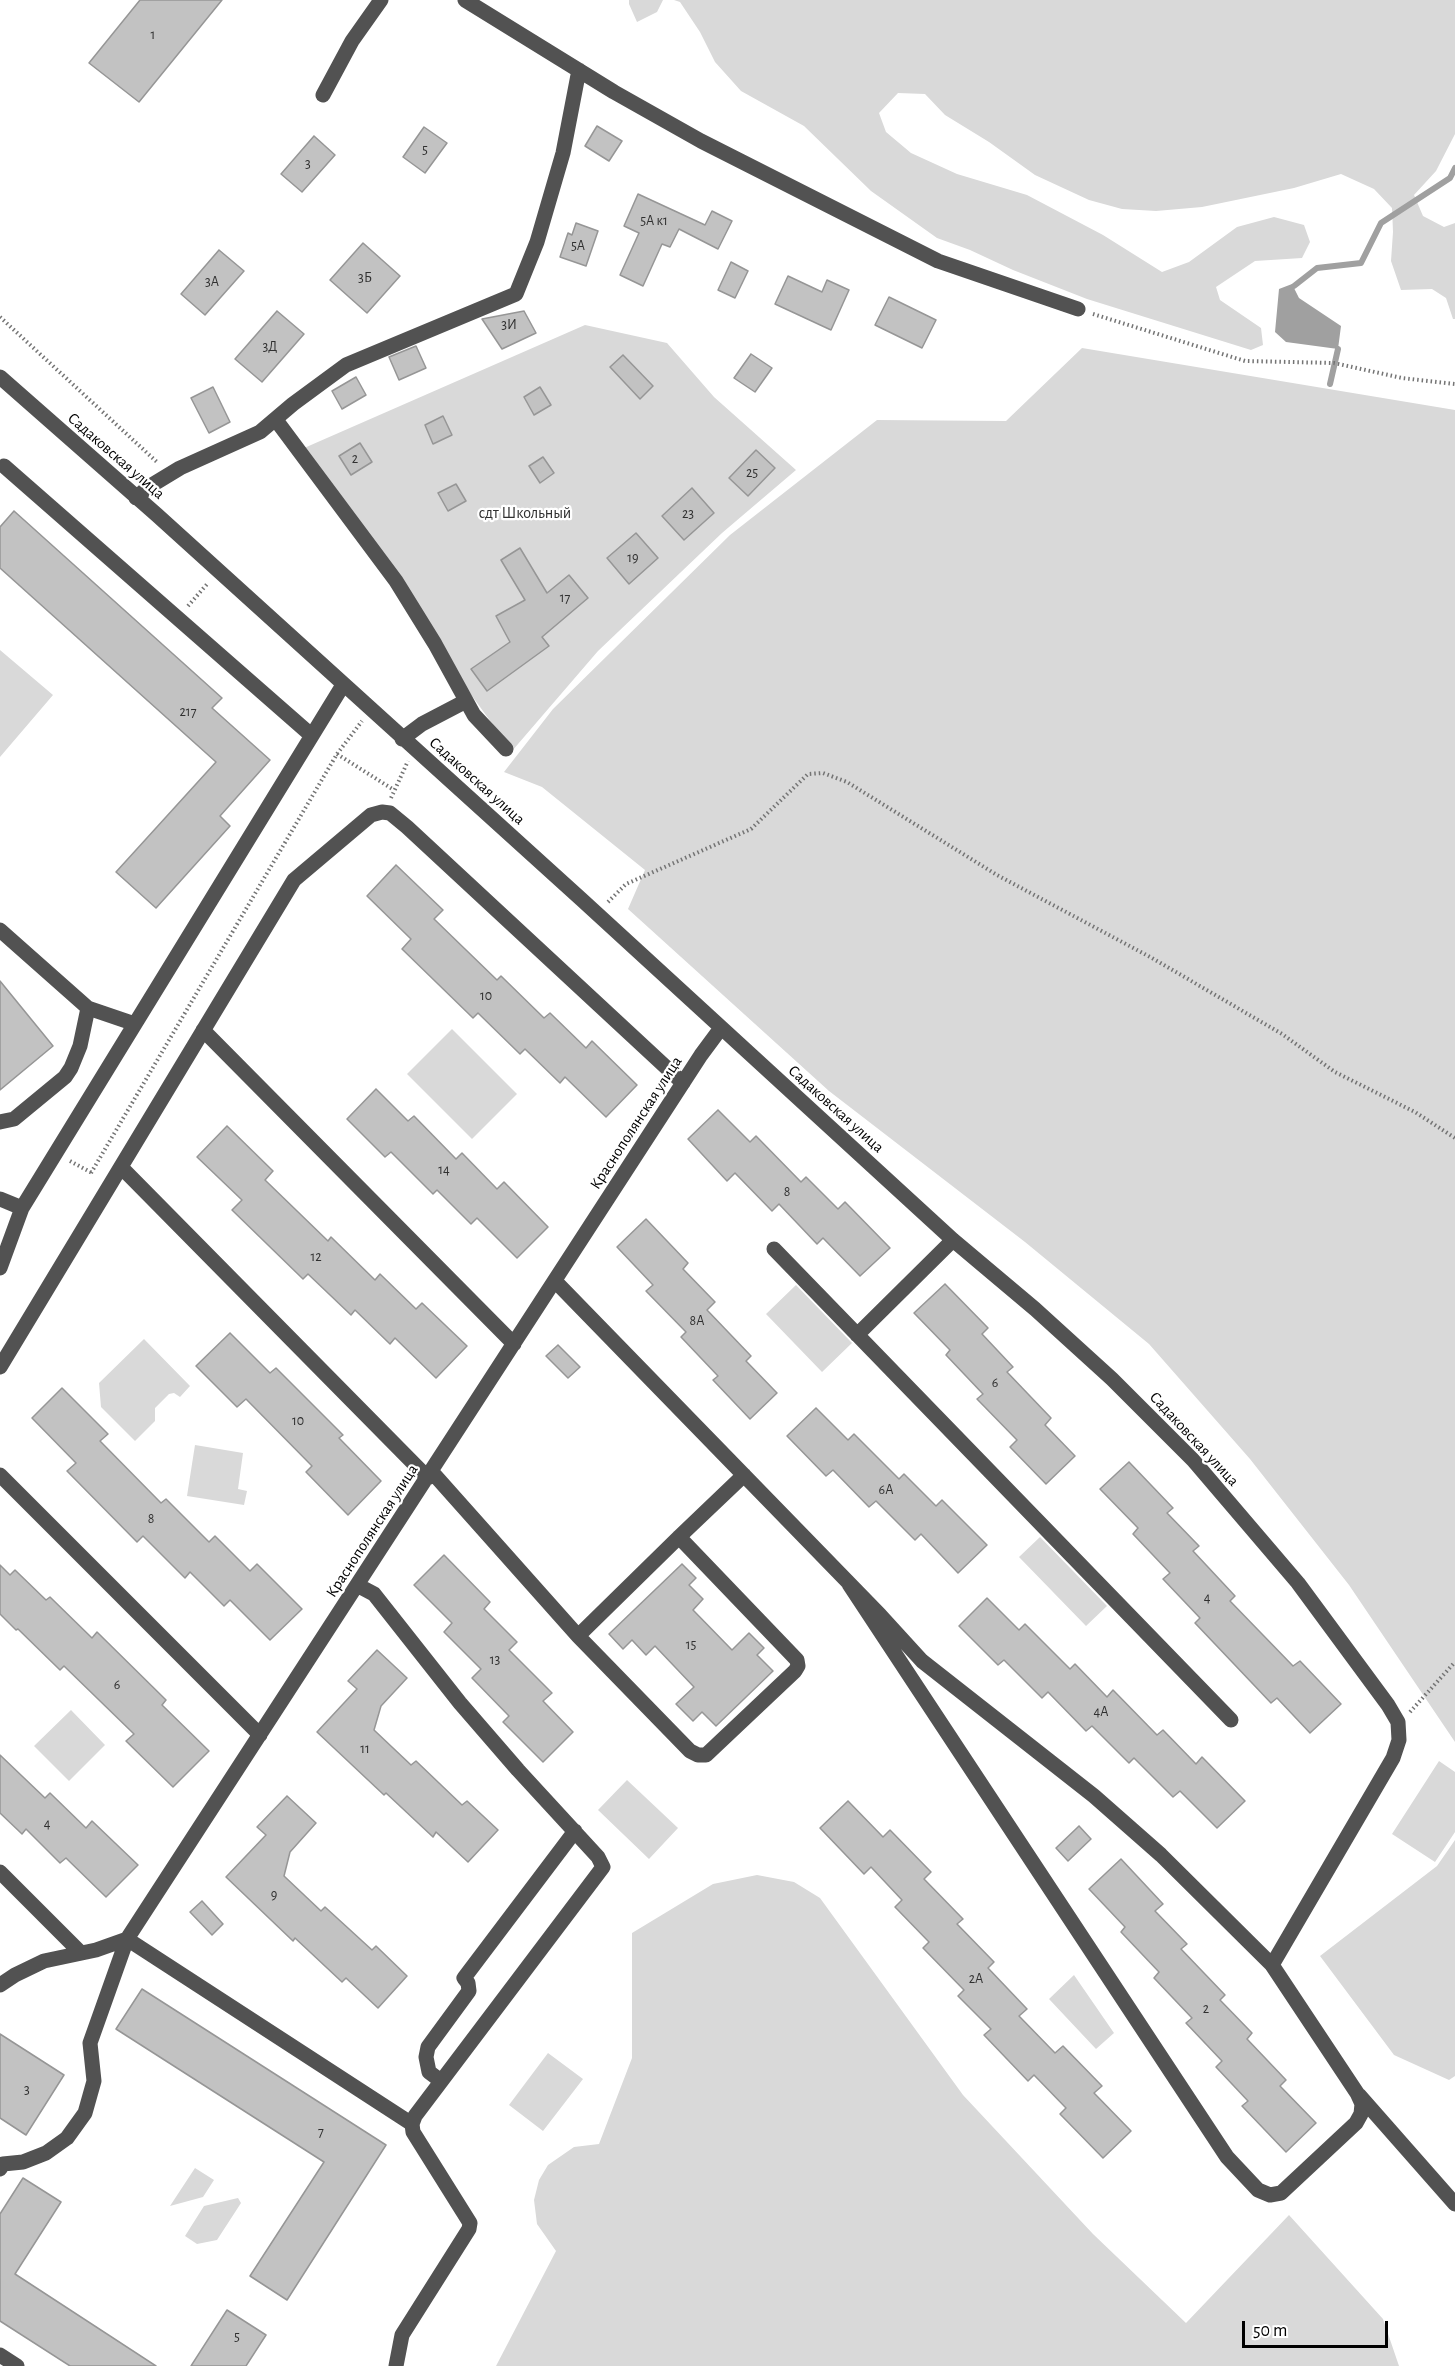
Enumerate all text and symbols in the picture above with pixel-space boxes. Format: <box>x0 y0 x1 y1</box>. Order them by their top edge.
house number: 1 <box>151 27 155 43</box>
house number: 5 <box>422 142 428 158</box>
house number: 3 <box>305 156 311 172</box>
house number: 5А к1 <box>640 213 668 229</box>
house number: 5А <box>571 238 585 254</box>
house number: 3Б <box>358 270 372 286</box>
house number: 3А <box>205 274 219 290</box>
house number: 3И <box>501 317 517 333</box>
house number: 3Д <box>263 339 277 355</box>
street label: Садаковская улица <box>64 409 168 503</box>
house number: 2 <box>352 451 358 467</box>
house number: 25 <box>746 465 758 481</box>
park label: сдт Школьный <box>479 503 571 523</box>
house number: 23 <box>682 506 694 522</box>
house number: 19 <box>627 550 639 566</box>
house number: 17 <box>560 590 570 606</box>
house number: 217 <box>179 704 197 720</box>
street label: Садаковская улица <box>425 733 529 829</box>
house number: 10 <box>480 988 492 1004</box>
street label: Краснополянская улица <box>586 1053 686 1193</box>
street label: Садаковская улица <box>784 1061 888 1157</box>
house number: 14 <box>438 1162 450 1178</box>
house number: 8 <box>784 1184 790 1200</box>
house number: 12 <box>310 1249 322 1265</box>
house number: 8А <box>690 1313 704 1329</box>
house number: 6 <box>992 1375 998 1391</box>
street label: Садаковская улица <box>1145 1388 1243 1490</box>
house number: 10 <box>292 1413 304 1429</box>
street label: Краснополянская улица <box>322 1461 422 1601</box>
house number: 6А <box>879 1482 893 1498</box>
house number: 8 <box>148 1511 154 1527</box>
house number: 4 <box>1204 1590 1210 1606</box>
house number: 15 <box>686 1637 696 1653</box>
house number: 13 <box>490 1652 500 1668</box>
house number: 6 <box>114 1677 120 1693</box>
house number: 4А <box>1094 1704 1108 1720</box>
house number: 11 <box>360 1741 370 1757</box>
house number: 4 <box>44 1816 50 1832</box>
house number: 9 <box>271 1887 277 1903</box>
house number: 2А <box>969 1971 983 1987</box>
house number: 2 <box>1203 2001 1209 2017</box>
house number: 3 <box>24 2082 30 2098</box>
house number: 7 <box>318 2124 324 2140</box>
scale bar <box>1245 2309 1390 2347</box>
text: 50 m <box>1253 2322 1287 2340</box>
house number: 5 <box>234 2329 240 2345</box>

